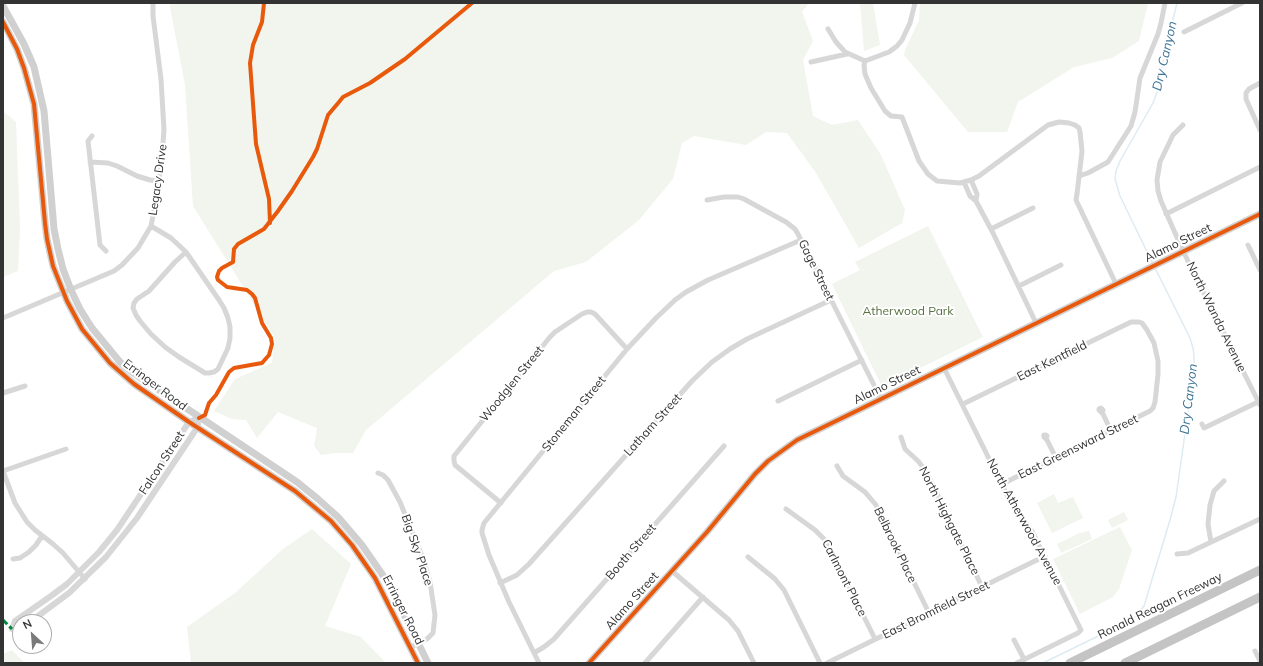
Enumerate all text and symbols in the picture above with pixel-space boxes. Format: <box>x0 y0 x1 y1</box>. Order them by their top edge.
water label: Dry Canyon <box>1149 20 1181 92</box>
street label: Legacy Drive <box>146 143 170 217</box>
street label: Alamo Street <box>1142 221 1214 265</box>
street label: Gage Street <box>795 237 837 303</box>
street label: North Wanda Avenue <box>1183 259 1249 375</box>
park label: Atherwood Park <box>863 304 953 318</box>
street label: East Kentfield <box>1015 338 1089 384</box>
street label: Woodglen Street <box>477 343 547 425</box>
street label: Erringer Road <box>120 356 190 414</box>
street label: Alamo Street <box>851 363 923 407</box>
water label: Dry Canyon <box>1177 363 1201 435</box>
street label: Stoneman Street <box>539 373 609 455</box>
street label: Latham Street <box>621 391 685 459</box>
street label: East Greensward Street <box>1016 412 1140 482</box>
street label: Falcon Street <box>136 429 188 497</box>
street label: North Atherwood Avenue <box>983 456 1065 588</box>
street label: North Highgate Place <box>915 464 983 578</box>
street label: Belbrook Place <box>870 505 920 585</box>
street label: Big Sky Place <box>398 512 436 588</box>
street label: Booth Street <box>603 521 659 583</box>
street label: Carlmont Place <box>818 537 870 619</box>
street label: Alamo Street <box>602 569 662 633</box>
street label: Ronald Reagan Freeway <box>1095 570 1225 642</box>
street label: Erringer Road <box>379 573 427 647</box>
street label: East Bromfield Street <box>880 578 992 642</box>
north arrow <box>12 614 52 654</box>
text: N <box>20 616 34 632</box>

